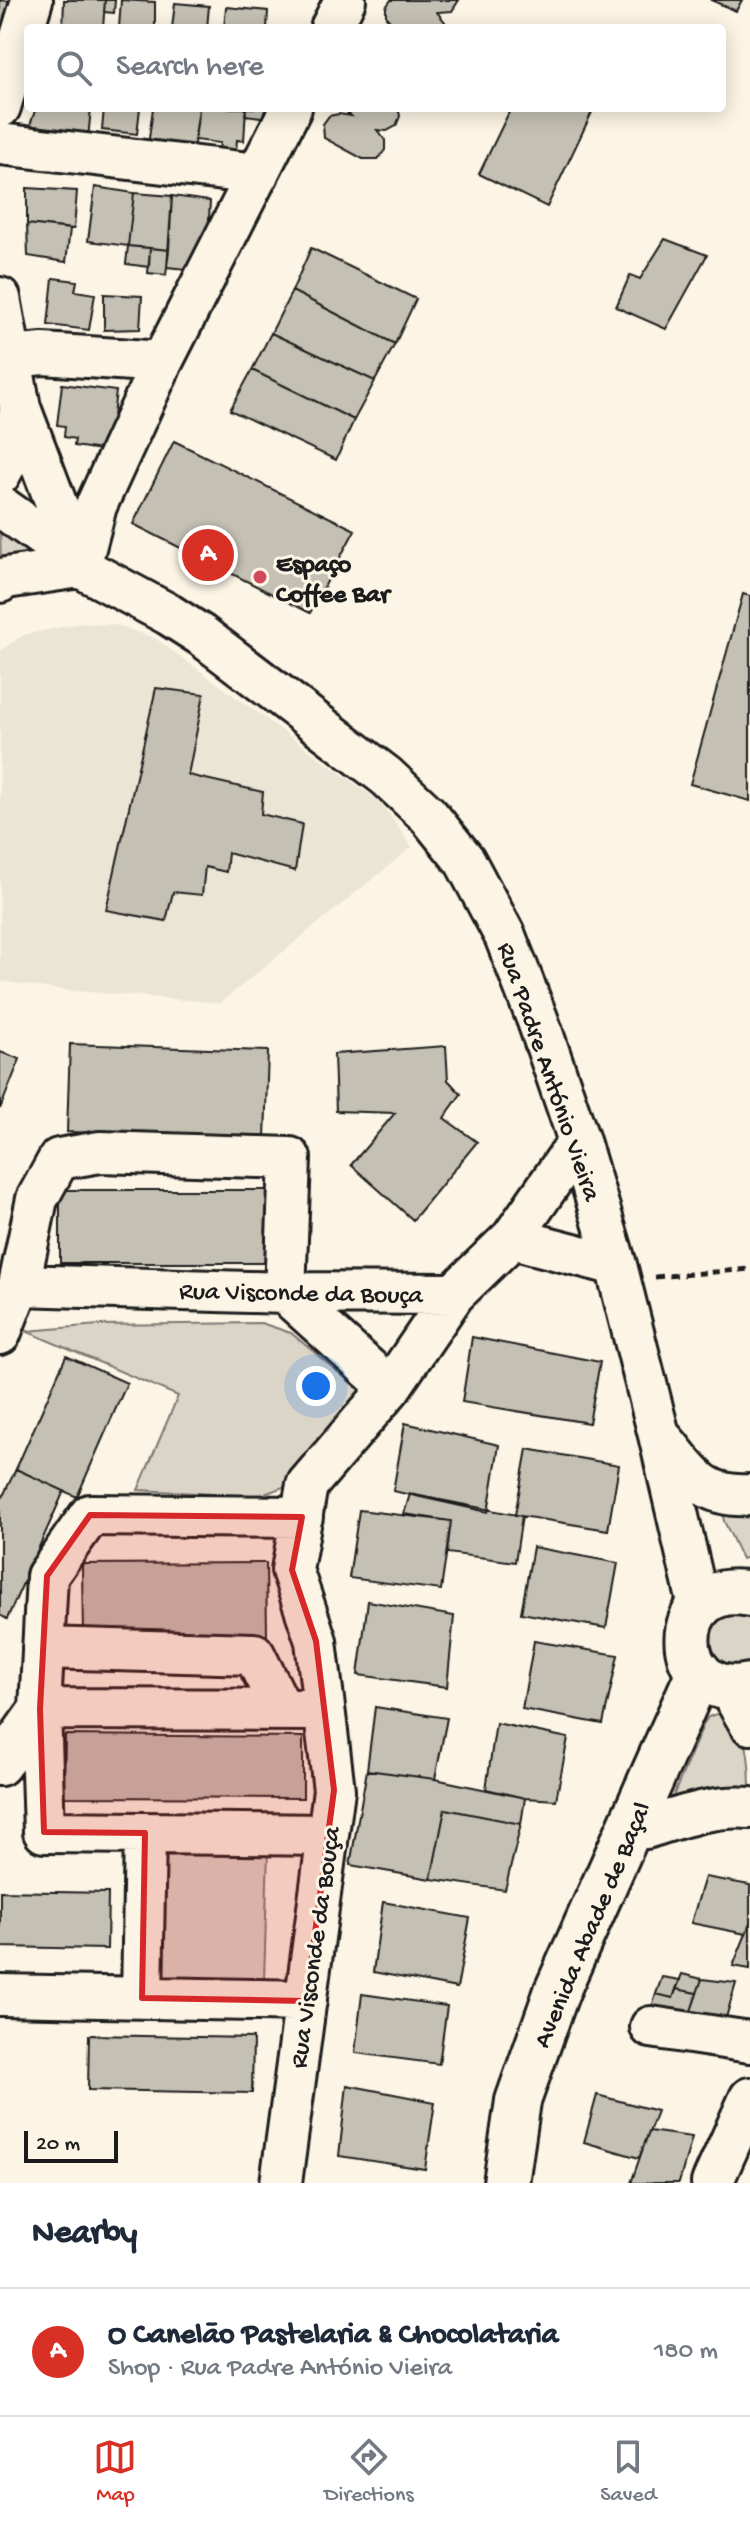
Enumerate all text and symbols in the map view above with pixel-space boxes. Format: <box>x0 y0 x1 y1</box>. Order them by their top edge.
search box <box>24 24 726 112</box>
icon: search <box>52 46 96 90</box>
text: Search here <box>116 51 264 86</box>
pin: A <box>182 525 234 585</box>
place label: Espaço Coffee Bar <box>276 551 392 612</box>
marker: Espaço Coffee Bar <box>251 568 269 586</box>
street label: Rua Padre António Vieira <box>488 939 606 1207</box>
street label: Rua Visconde da Bouça <box>179 1278 425 1313</box>
your location <box>296 1366 336 1406</box>
street label: Avenida Abade de Baçal <box>528 1798 660 2053</box>
street label: Rua Visconde da Bouça <box>285 1823 350 2070</box>
scale bar <box>24 2127 118 2163</box>
text: 20 m <box>36 2132 80 2158</box>
text: Nearby <box>32 2215 137 2255</box>
text: O Canelão Pastelaria & Chocolataria <box>108 2319 558 2354</box>
text: A <box>50 2337 66 2368</box>
text: 180 m <box>654 2337 718 2368</box>
text: Shop · Rua Padre António Vieira <box>108 2354 452 2385</box>
tab: Map <box>93 2435 137 2509</box>
tab: Directions <box>324 2435 414 2509</box>
tab: Saved <box>600 2435 657 2509</box>

